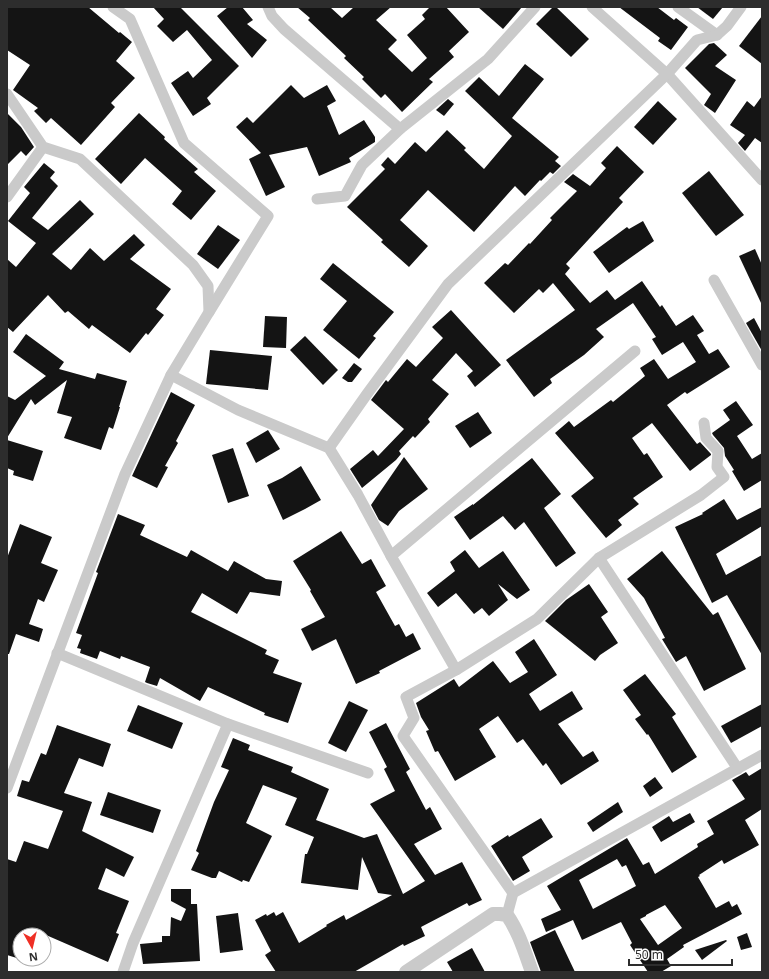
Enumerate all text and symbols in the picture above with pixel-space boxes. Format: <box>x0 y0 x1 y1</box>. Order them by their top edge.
north arrow <box>12 927 52 967</box>
scale bar <box>629 941 732 967</box>
text: 50 m <box>635 946 663 963</box>
text: N <box>28 949 39 965</box>

